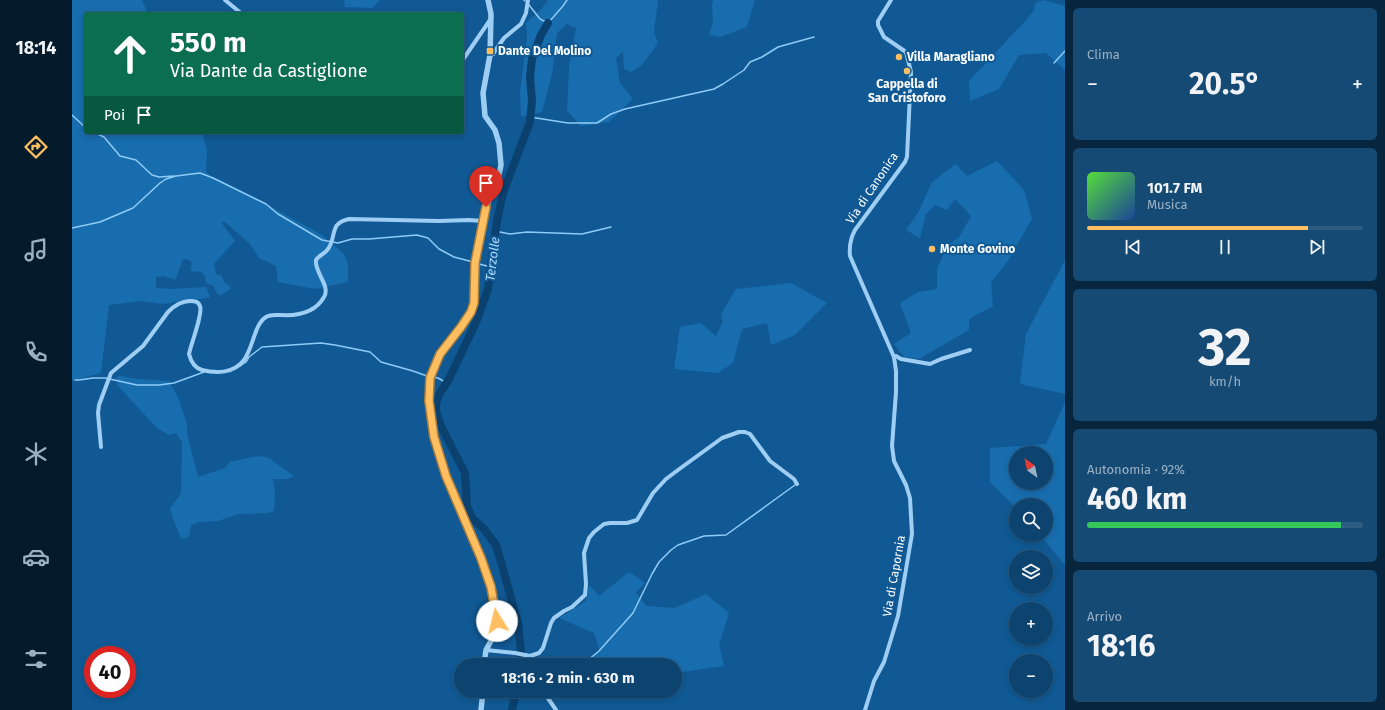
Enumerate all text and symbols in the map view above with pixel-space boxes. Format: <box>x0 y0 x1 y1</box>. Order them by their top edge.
text: 550 m <box>170 26 247 59</box>
icon: ahead <box>104 28 156 80</box>
text: 18:14 <box>15 37 57 59</box>
place label: Dante Del Molino <box>498 44 591 58</box>
marker: Dante Del Molino <box>485 46 495 56</box>
text: Clima <box>1087 47 1120 62</box>
place label: Villa Maragliano <box>906 50 995 64</box>
marker: Villa Maragliano <box>894 52 904 62</box>
text: Via Dante da Castiglione <box>170 60 368 82</box>
marker: Cappella di San Cristoforo <box>902 66 912 76</box>
text: 20.5° <box>1189 66 1261 102</box>
text: − <box>1087 71 1098 98</box>
text: + <box>1352 71 1363 98</box>
place label: Cappella di San Cristoforo <box>868 77 946 105</box>
icon: arrive <box>133 104 155 126</box>
text: Poi <box>104 106 125 124</box>
icon: directions <box>22 133 50 161</box>
street label: Via di Canonica <box>843 150 901 226</box>
pin <box>469 166 503 207</box>
icon: arrive <box>475 172 497 194</box>
text: 101.7 FM <box>1147 179 1202 197</box>
text: Musica <box>1147 197 1188 212</box>
icon: music <box>22 236 50 264</box>
water label: Terzolle <box>482 236 503 282</box>
icon: previous <box>1122 236 1144 258</box>
icon: pause <box>1214 236 1236 258</box>
icon: next <box>1306 236 1328 258</box>
place label: Monte Govino <box>940 242 1015 256</box>
marker: Monte Govino <box>927 244 937 254</box>
text: 32 <box>1198 316 1252 379</box>
icon: phone <box>22 338 50 366</box>
text: km/h <box>1209 374 1241 389</box>
icon: climate <box>22 440 50 468</box>
north arrow <box>1009 446 1053 490</box>
map controls <box>1009 446 1053 698</box>
text: Autonomia · 92% <box>1087 462 1185 477</box>
text: 460 km <box>1087 481 1187 517</box>
button: search <box>1009 498 1053 542</box>
street label: Via di Capornia <box>880 534 908 618</box>
icon: car <box>22 543 50 571</box>
button: layers <box>1009 550 1053 594</box>
position arrow <box>476 600 518 642</box>
button: + <box>1009 602 1053 646</box>
text: Arrivo <box>1087 609 1122 624</box>
text: 18:16 <box>1087 628 1155 664</box>
icon: filters <box>22 645 50 673</box>
speed limit sign: 40 <box>84 646 136 698</box>
button: − <box>1009 654 1053 698</box>
text: 18:16 · 2 min · 630 m <box>501 669 635 687</box>

